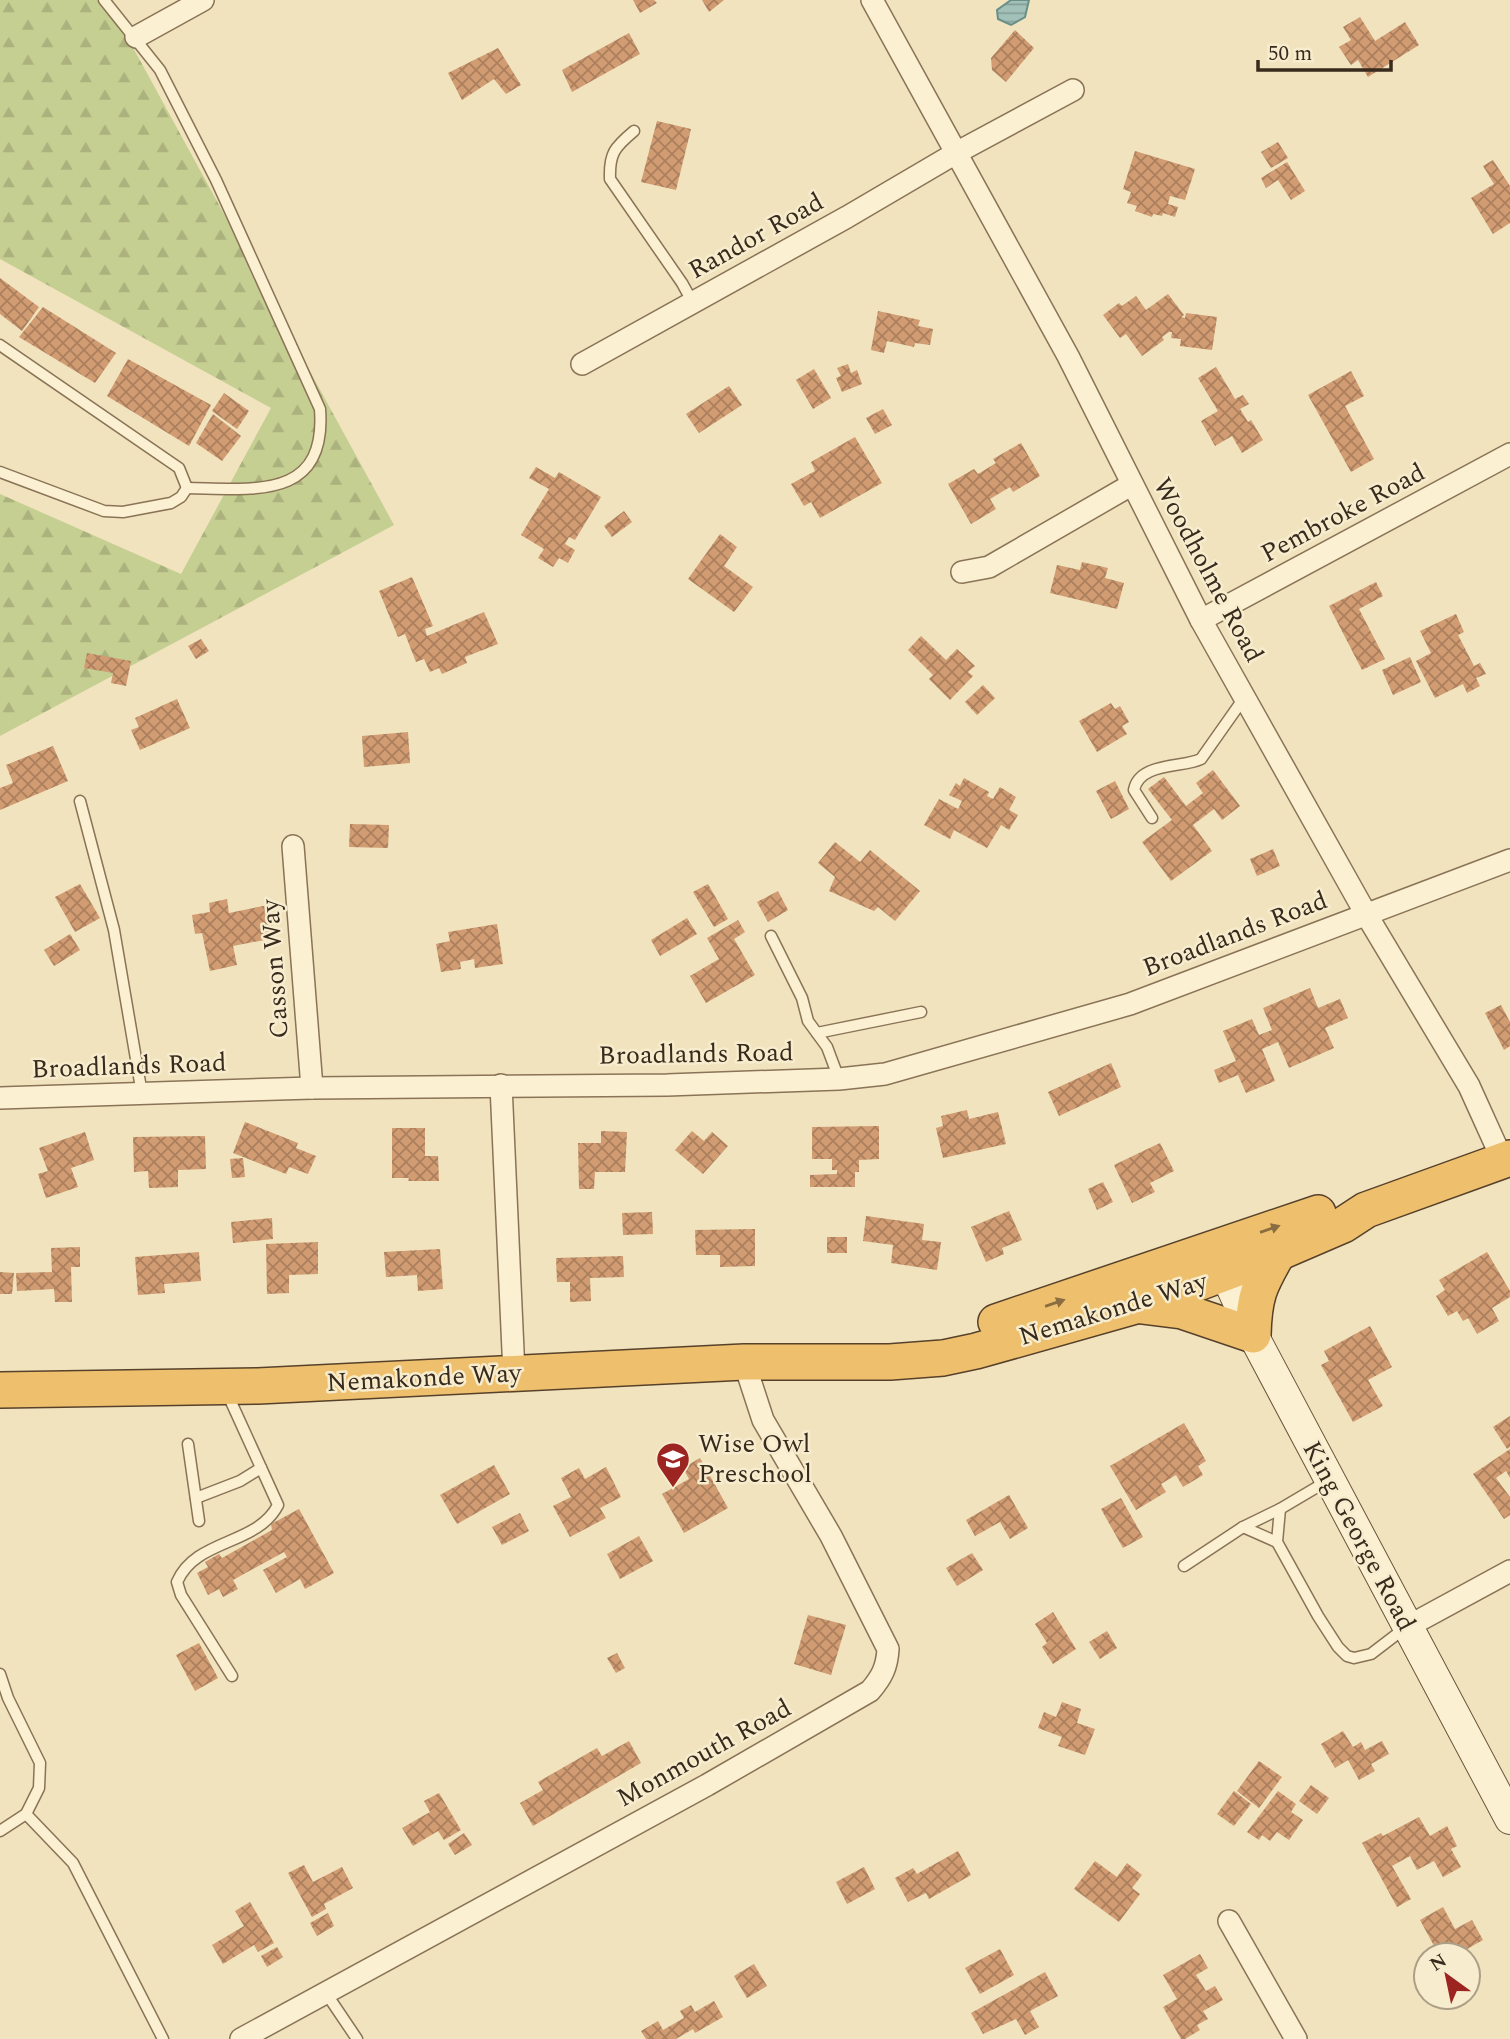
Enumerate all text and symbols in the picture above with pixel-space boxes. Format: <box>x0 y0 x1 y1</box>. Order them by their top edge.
scale bar <box>1258 28 1391 72</box>
text: 50 m <box>1268 38 1312 70</box>
street label: Randor Road <box>681 182 831 290</box>
street label: Pembroke Road <box>1254 453 1432 573</box>
street label: Woodholme Road <box>1142 470 1274 670</box>
street label: Broadlands Road <box>1137 880 1333 988</box>
street label: Casson Way <box>250 897 300 1040</box>
street label: Broadlands Road <box>598 1032 794 1076</box>
street label: Broadlands Road <box>31 1043 227 1089</box>
one-way arrow <box>1260 1223 1281 1234</box>
street label: Nemakonde Way <box>1014 1261 1214 1357</box>
one-way arrow <box>1044 1297 1065 1308</box>
street label: Nemakonde Way <box>326 1353 524 1403</box>
place label: Wise Owl Preschool <box>698 1424 812 1494</box>
street label: King George Road <box>1292 1434 1426 1638</box>
school or university icon: Wise Owl Preschool <box>654 1440 692 1489</box>
street label: Monmouth Road <box>609 1688 799 1818</box>
north arrow <box>1412 1941 1482 2011</box>
text: N <box>1424 1947 1453 1979</box>

